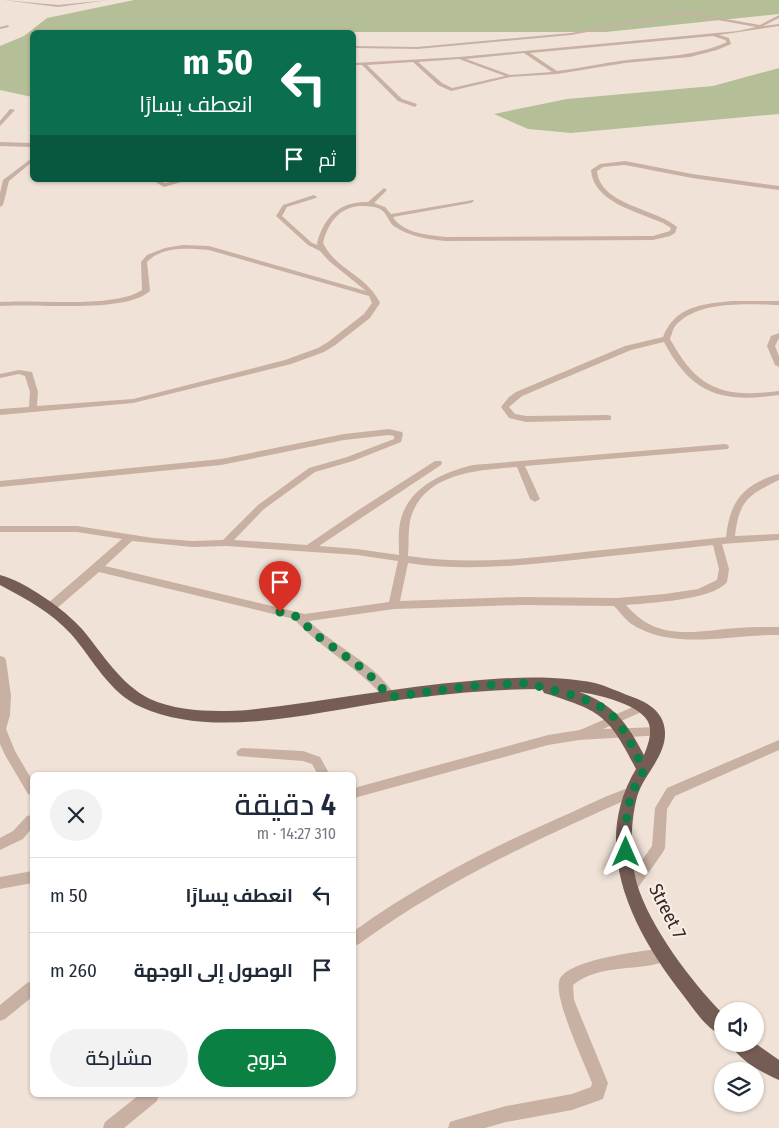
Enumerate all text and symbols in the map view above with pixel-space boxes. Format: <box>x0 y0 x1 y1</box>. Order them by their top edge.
text: 50 m <box>183 41 253 83</box>
icon: left <box>271 50 336 115</box>
text: انعطف يسارًا <box>139 91 253 118</box>
icon: arrive <box>280 145 308 173</box>
text: ثم <box>318 148 336 171</box>
pin <box>259 561 301 612</box>
icon: arrive <box>266 568 294 596</box>
text: 4 دقيقة <box>234 787 336 823</box>
button: close <box>50 789 102 841</box>
text: 310 m · 14:27 <box>257 824 336 843</box>
position arrow <box>599 825 651 877</box>
street label: Street 7 <box>644 880 691 943</box>
icon: left <box>308 881 336 909</box>
text: 50 m <box>50 884 88 907</box>
text: انعطف يسارًا <box>185 884 293 907</box>
icon: arrive <box>308 956 336 984</box>
text: 260 m <box>50 959 97 982</box>
text: الوصول إلى الوجهة <box>134 959 293 982</box>
map controls <box>714 1002 764 1112</box>
button: sound <box>714 1002 764 1052</box>
button: مشاركة <box>50 1029 188 1087</box>
button: خروج <box>198 1029 336 1087</box>
button: layers <box>714 1062 764 1112</box>

